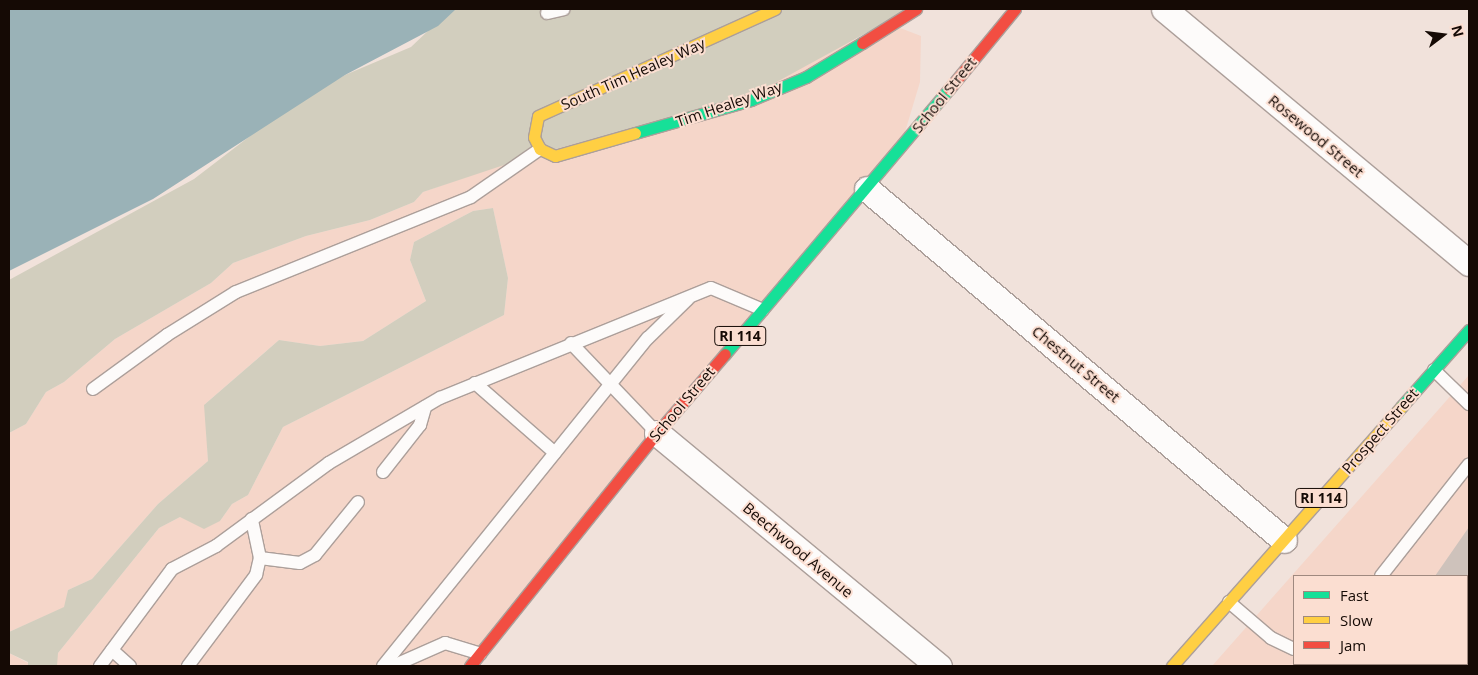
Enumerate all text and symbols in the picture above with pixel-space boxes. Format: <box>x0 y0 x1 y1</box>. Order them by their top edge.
north arrow <box>1418 10 1468 60</box>
text: N <box>1447 23 1469 39</box>
street label: South Tim Healey Way <box>558 34 708 114</box>
street label: School Street <box>908 53 980 137</box>
street label: Tim Healey Way <box>674 77 784 131</box>
street label: Rosewood Street <box>1265 91 1367 181</box>
street label: Chestnut Street <box>1028 322 1124 406</box>
road number: RI 114 <box>714 324 766 348</box>
street label: School Street <box>645 363 719 445</box>
street label: Prospect Street <box>1338 385 1422 477</box>
road number: RI 114 <box>1295 486 1347 509</box>
street label: Beechwood Avenue <box>739 499 857 601</box>
legend <box>1293 575 1468 665</box>
text: Fast <box>1340 585 1369 605</box>
text: Slow <box>1340 610 1373 630</box>
text: Jam <box>1340 635 1366 655</box>

